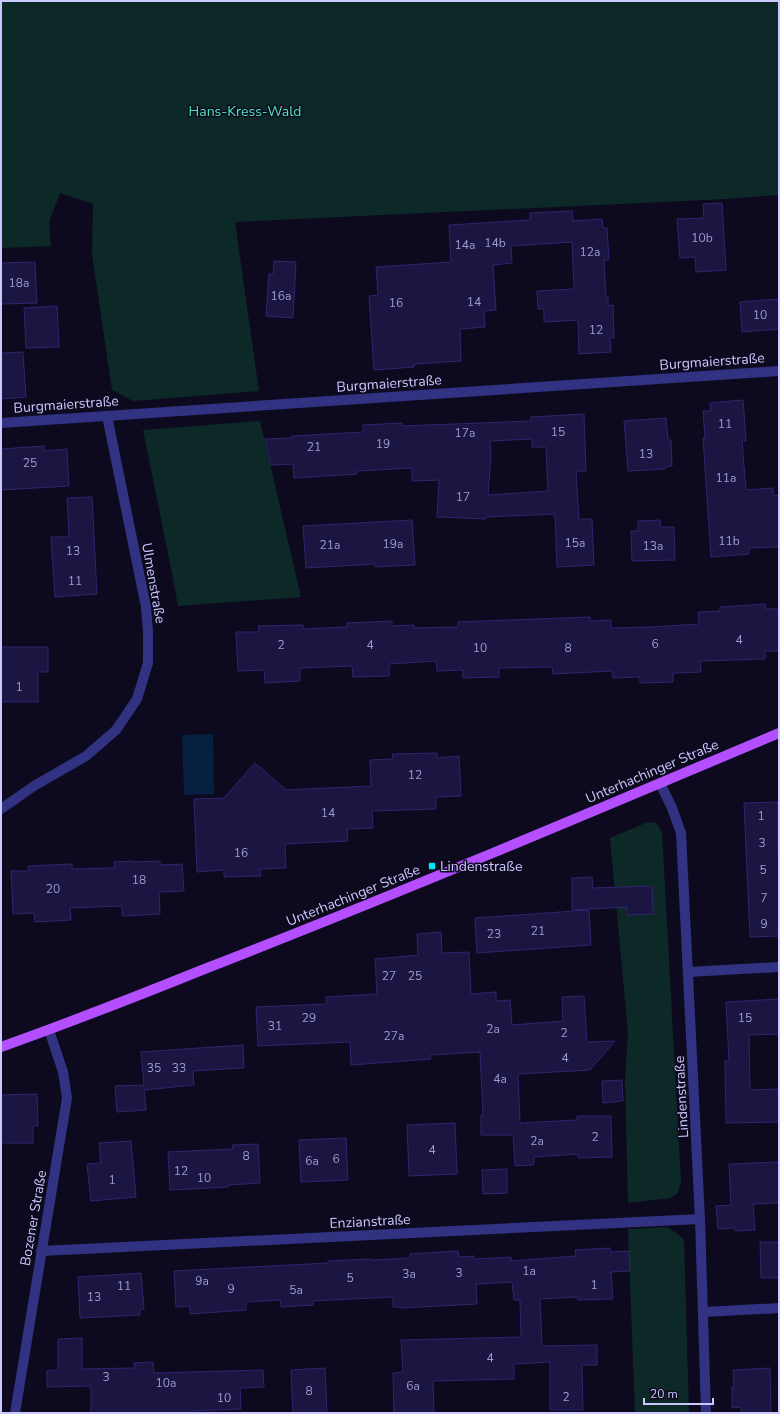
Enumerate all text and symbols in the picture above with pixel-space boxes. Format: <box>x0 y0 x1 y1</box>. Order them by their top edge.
park label: Hans-Kress-Wald <box>189 102 301 121</box>
house number: 10b <box>691 230 713 246</box>
house number: 14b <box>484 235 506 251</box>
house number: 14a <box>455 237 475 253</box>
house number: 12a <box>580 244 600 260</box>
house number: 18a <box>9 275 29 291</box>
house number: 16a <box>271 288 291 304</box>
house number: 14 <box>467 294 481 310</box>
house number: 16 <box>389 295 403 311</box>
house number: 10 <box>753 307 767 323</box>
house number: 12 <box>589 322 603 338</box>
street label: Burgmaierstraße <box>659 348 765 375</box>
street label: Burgmaierstraße <box>336 370 442 397</box>
street label: Burgmaierstraße <box>13 391 119 418</box>
house number: 11 <box>718 416 732 432</box>
house number: 15 <box>551 424 565 440</box>
house number: 17a <box>455 425 475 441</box>
house number: 19 <box>376 436 390 452</box>
house number: 21 <box>307 439 321 455</box>
house number: 13 <box>639 446 653 462</box>
house number: 25 <box>23 455 37 471</box>
house number: 11a <box>716 470 736 486</box>
house number: 17 <box>456 489 470 505</box>
house number: 11b <box>718 533 740 549</box>
house number: 15a <box>565 535 585 551</box>
house number: 19a <box>383 536 403 552</box>
house number: 21a <box>320 537 340 553</box>
house number: 13a <box>643 538 663 554</box>
street label: Ulmenstraße <box>137 541 170 625</box>
house number: 13 <box>66 543 80 559</box>
house number: 11 <box>68 573 82 589</box>
house number: 4 <box>735 632 743 648</box>
house number: 6 <box>651 636 659 652</box>
house number: 2 <box>277 637 285 653</box>
house number: 4 <box>366 637 374 653</box>
house number: 10 <box>473 640 487 656</box>
house number: 8 <box>564 640 572 656</box>
house number: 1 <box>15 679 23 695</box>
street label: Unterhachinger Straße <box>583 735 722 808</box>
house number: 12 <box>408 767 422 783</box>
house number: 14 <box>321 805 335 821</box>
house number: 1 <box>757 808 765 824</box>
house number: 3 <box>758 835 766 851</box>
house number: 16 <box>234 845 248 861</box>
place label: Lindenstraße <box>440 857 522 876</box>
street label: Unterhachinger Straße <box>284 860 423 931</box>
marker: Lindenstraße <box>427 861 437 871</box>
house number: 5 <box>759 862 767 878</box>
house number: 18 <box>132 872 146 888</box>
house number: 20 <box>46 881 60 897</box>
house number: 7 <box>760 890 768 906</box>
house number: 9 <box>760 916 768 932</box>
house number: 21 <box>531 923 545 939</box>
house number: 23 <box>487 926 501 942</box>
house number: 27 <box>382 968 396 984</box>
house number: 25 <box>408 968 422 984</box>
house number: 29 <box>302 1010 316 1026</box>
house number: 15 <box>738 1010 752 1026</box>
house number: 31 <box>268 1018 282 1034</box>
house number: 2a <box>486 1021 500 1037</box>
house number: 2 <box>560 1025 568 1041</box>
house number: 27a <box>384 1028 404 1044</box>
house number: 4 <box>561 1050 569 1066</box>
street label: Lindenstraße <box>670 1055 693 1139</box>
house number: 35 <box>147 1060 161 1076</box>
house number: 33 <box>172 1060 186 1076</box>
house number: 4a <box>493 1071 507 1087</box>
house number: 2 <box>591 1129 599 1145</box>
house number: 2a <box>530 1133 544 1149</box>
house number: 4 <box>428 1142 436 1158</box>
house number: 8 <box>242 1148 250 1164</box>
house number: 6 <box>332 1151 340 1167</box>
house number: 6a <box>305 1153 319 1169</box>
house number: 12 <box>174 1163 188 1179</box>
street label: Bozener Straße <box>16 1169 51 1267</box>
house number: 10 <box>197 1170 211 1186</box>
house number: 1 <box>108 1172 116 1188</box>
street label: Enzianstraße <box>329 1210 411 1233</box>
house number: 1a <box>522 1263 536 1279</box>
house number: 3 <box>455 1265 463 1281</box>
house number: 3a <box>402 1266 416 1282</box>
house number: 5 <box>346 1270 354 1286</box>
house number: 9a <box>195 1273 209 1289</box>
house number: 1 <box>590 1277 598 1293</box>
house number: 11 <box>117 1278 131 1294</box>
house number: 9 <box>227 1281 235 1297</box>
house number: 5a <box>289 1282 303 1298</box>
house number: 13 <box>87 1289 101 1305</box>
house number: 4 <box>486 1350 494 1366</box>
house number: 3 <box>102 1369 110 1385</box>
house number: 10a <box>156 1375 176 1391</box>
house number: 6a <box>406 1378 420 1394</box>
scale bar <box>644 1380 713 1406</box>
house number: 8 <box>305 1383 313 1399</box>
text: 20 m <box>650 1386 678 1402</box>
house number: 2 <box>562 1389 570 1405</box>
house number: 10 <box>217 1390 231 1406</box>

